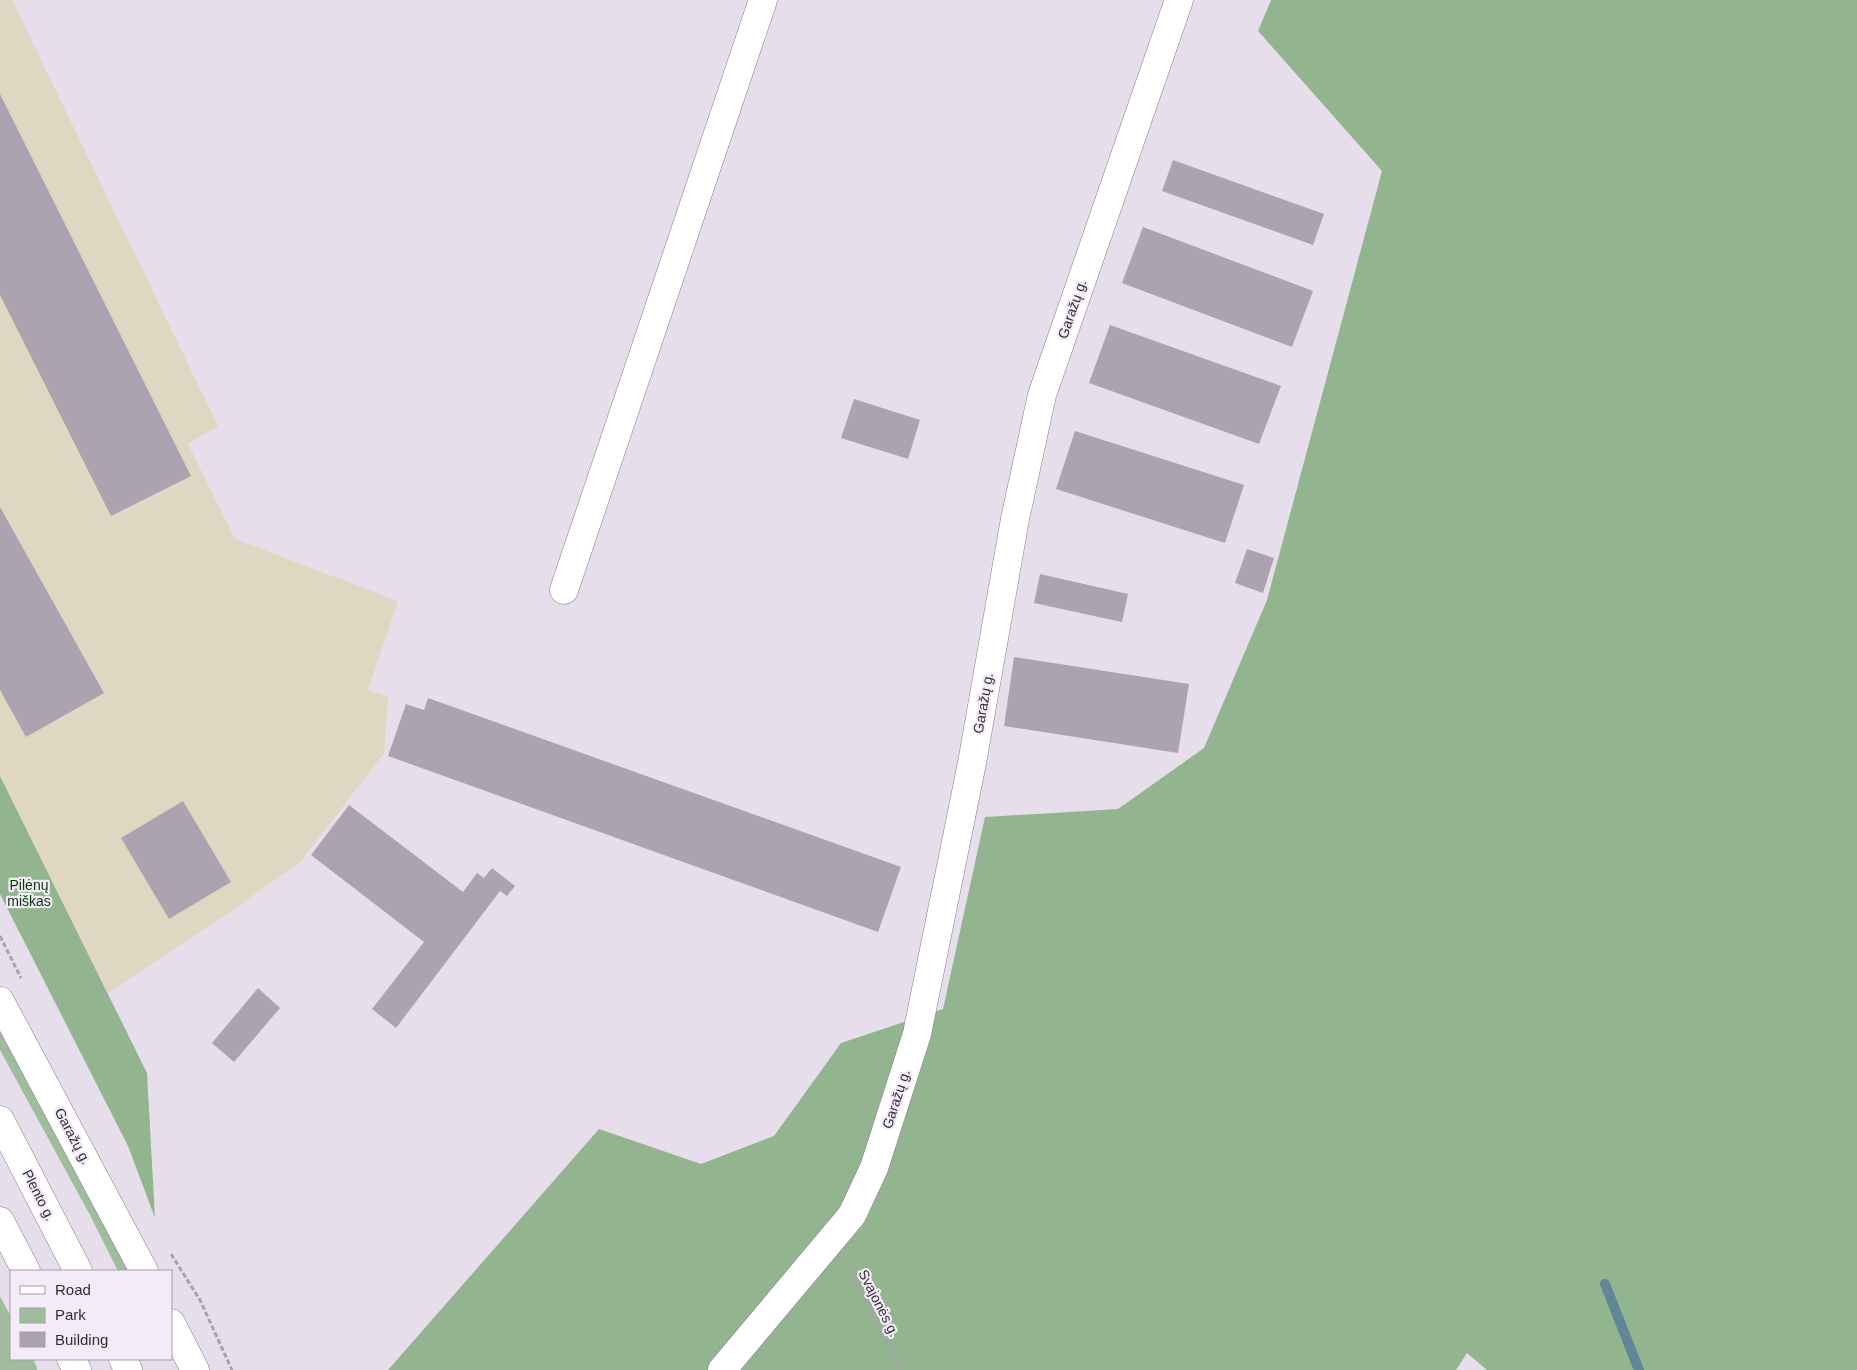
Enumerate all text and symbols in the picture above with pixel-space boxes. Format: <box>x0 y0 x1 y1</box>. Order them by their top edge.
street label: Garažų g. <box>1054 277 1090 341</box>
street label: Garažų g. <box>970 671 996 735</box>
park label: Pilėnų miškas <box>7 877 51 909</box>
street label: Garažų g. <box>879 1067 913 1131</box>
street label: Garažų g. <box>52 1105 94 1167</box>
street label: Plento g. <box>19 1167 59 1223</box>
street label: Svajonės g. <box>855 1267 903 1339</box>
legend <box>10 1270 172 1360</box>
text: Road <box>55 1281 91 1298</box>
text: Park <box>55 1306 86 1323</box>
text: Building <box>55 1331 108 1348</box>

